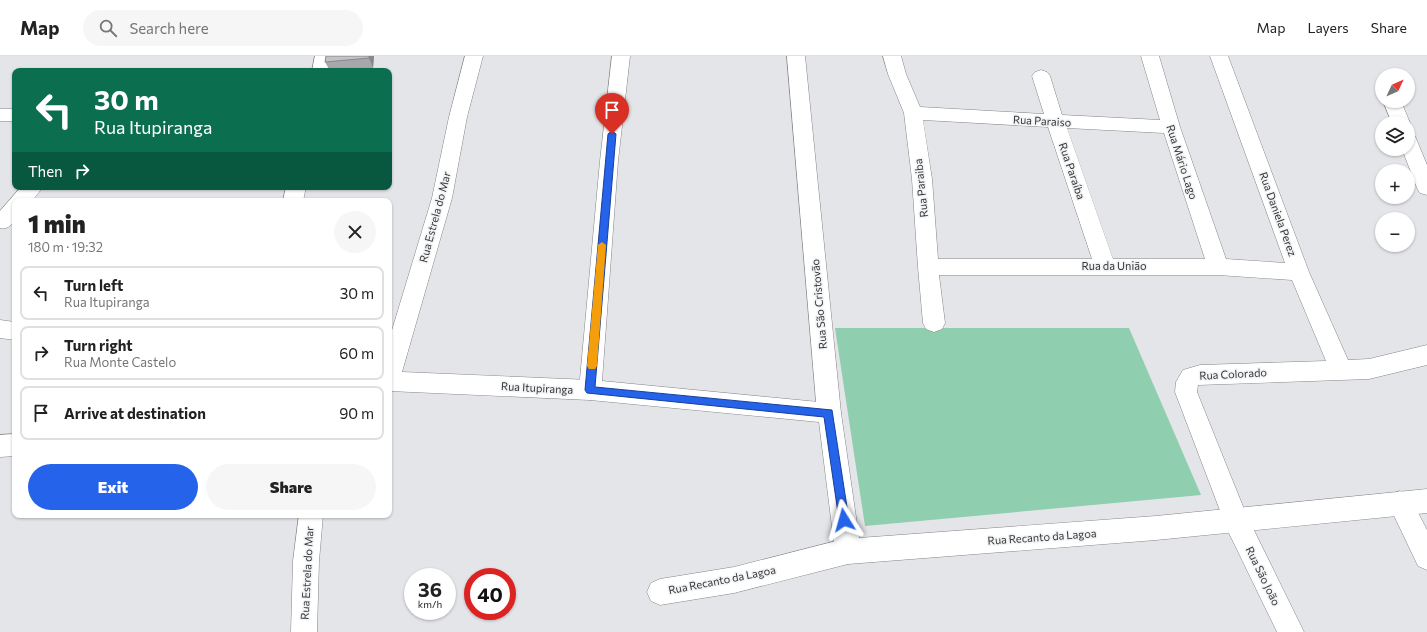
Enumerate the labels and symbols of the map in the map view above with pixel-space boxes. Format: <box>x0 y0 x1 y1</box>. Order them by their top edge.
north arrow <box>1375 68 1415 108</box>
pin <box>595 93 629 134</box>
street label: Rua Paraiso <box>1013 112 1072 129</box>
street label: Rua Mário Lago <box>1164 123 1201 201</box>
street label: Rua Paraíba <box>1057 141 1088 201</box>
street label: Rua Paraiba <box>911 158 930 218</box>
street label: Rua Estrela do Mar <box>416 169 453 264</box>
street label: Rua Daniela Perez <box>1257 170 1300 258</box>
street label: Rua São Cristovão <box>808 258 829 350</box>
street label: Rua da União <box>1082 259 1147 272</box>
street label: Rua Colorado <box>1199 365 1268 382</box>
street label: Rua Itupiranga <box>501 379 573 396</box>
position arrow <box>823 499 865 541</box>
street label: Rua Estrela do Mar <box>298 525 315 620</box>
street label: Rua Recanto da Lagoa <box>987 526 1097 547</box>
street label: Rua São João <box>1243 544 1284 608</box>
street label: Rua Recanto da Lagoa <box>667 563 777 596</box>
speed limit sign: 40 <box>464 568 516 620</box>

